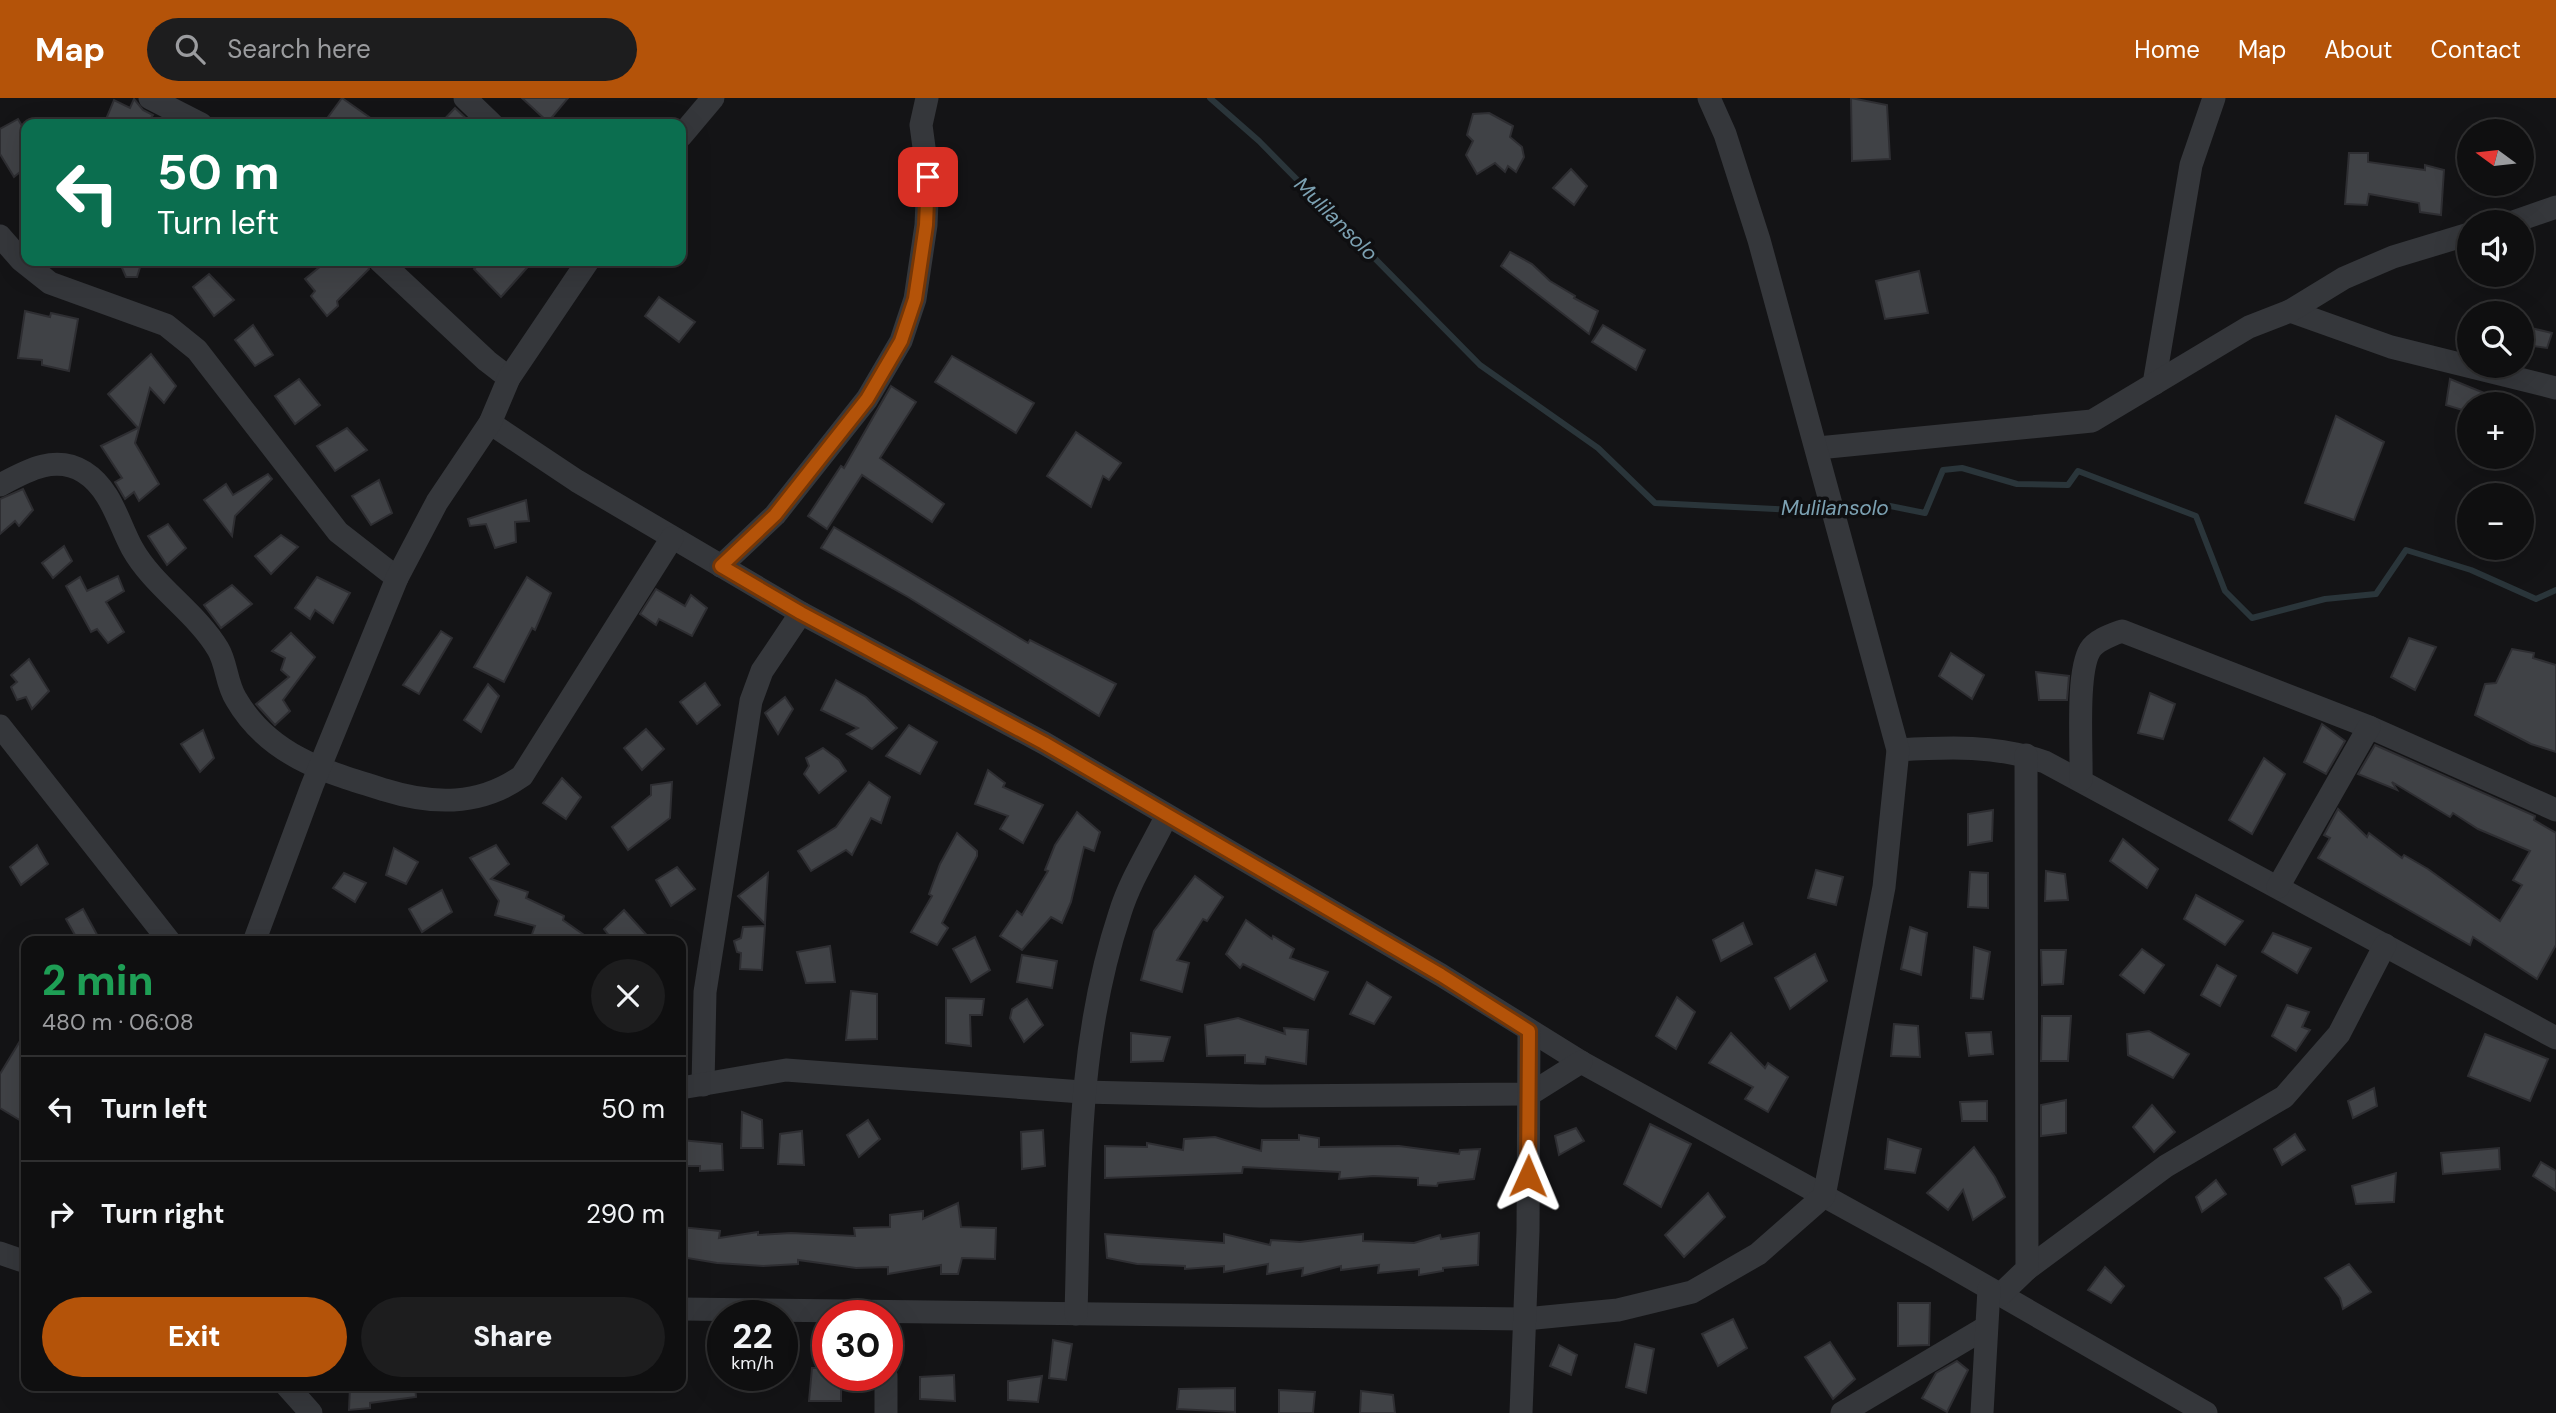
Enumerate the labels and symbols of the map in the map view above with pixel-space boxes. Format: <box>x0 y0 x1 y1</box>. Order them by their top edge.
north arrow <box>2457 119 2534 196</box>
pin <box>898 147 958 207</box>
water label: Mulilansolo <box>1288 171 1384 267</box>
water label: Mulilansolo <box>1781 494 1889 522</box>
position arrow <box>1491 1139 1565 1213</box>
speed limit sign: 30 <box>812 1300 903 1391</box>

